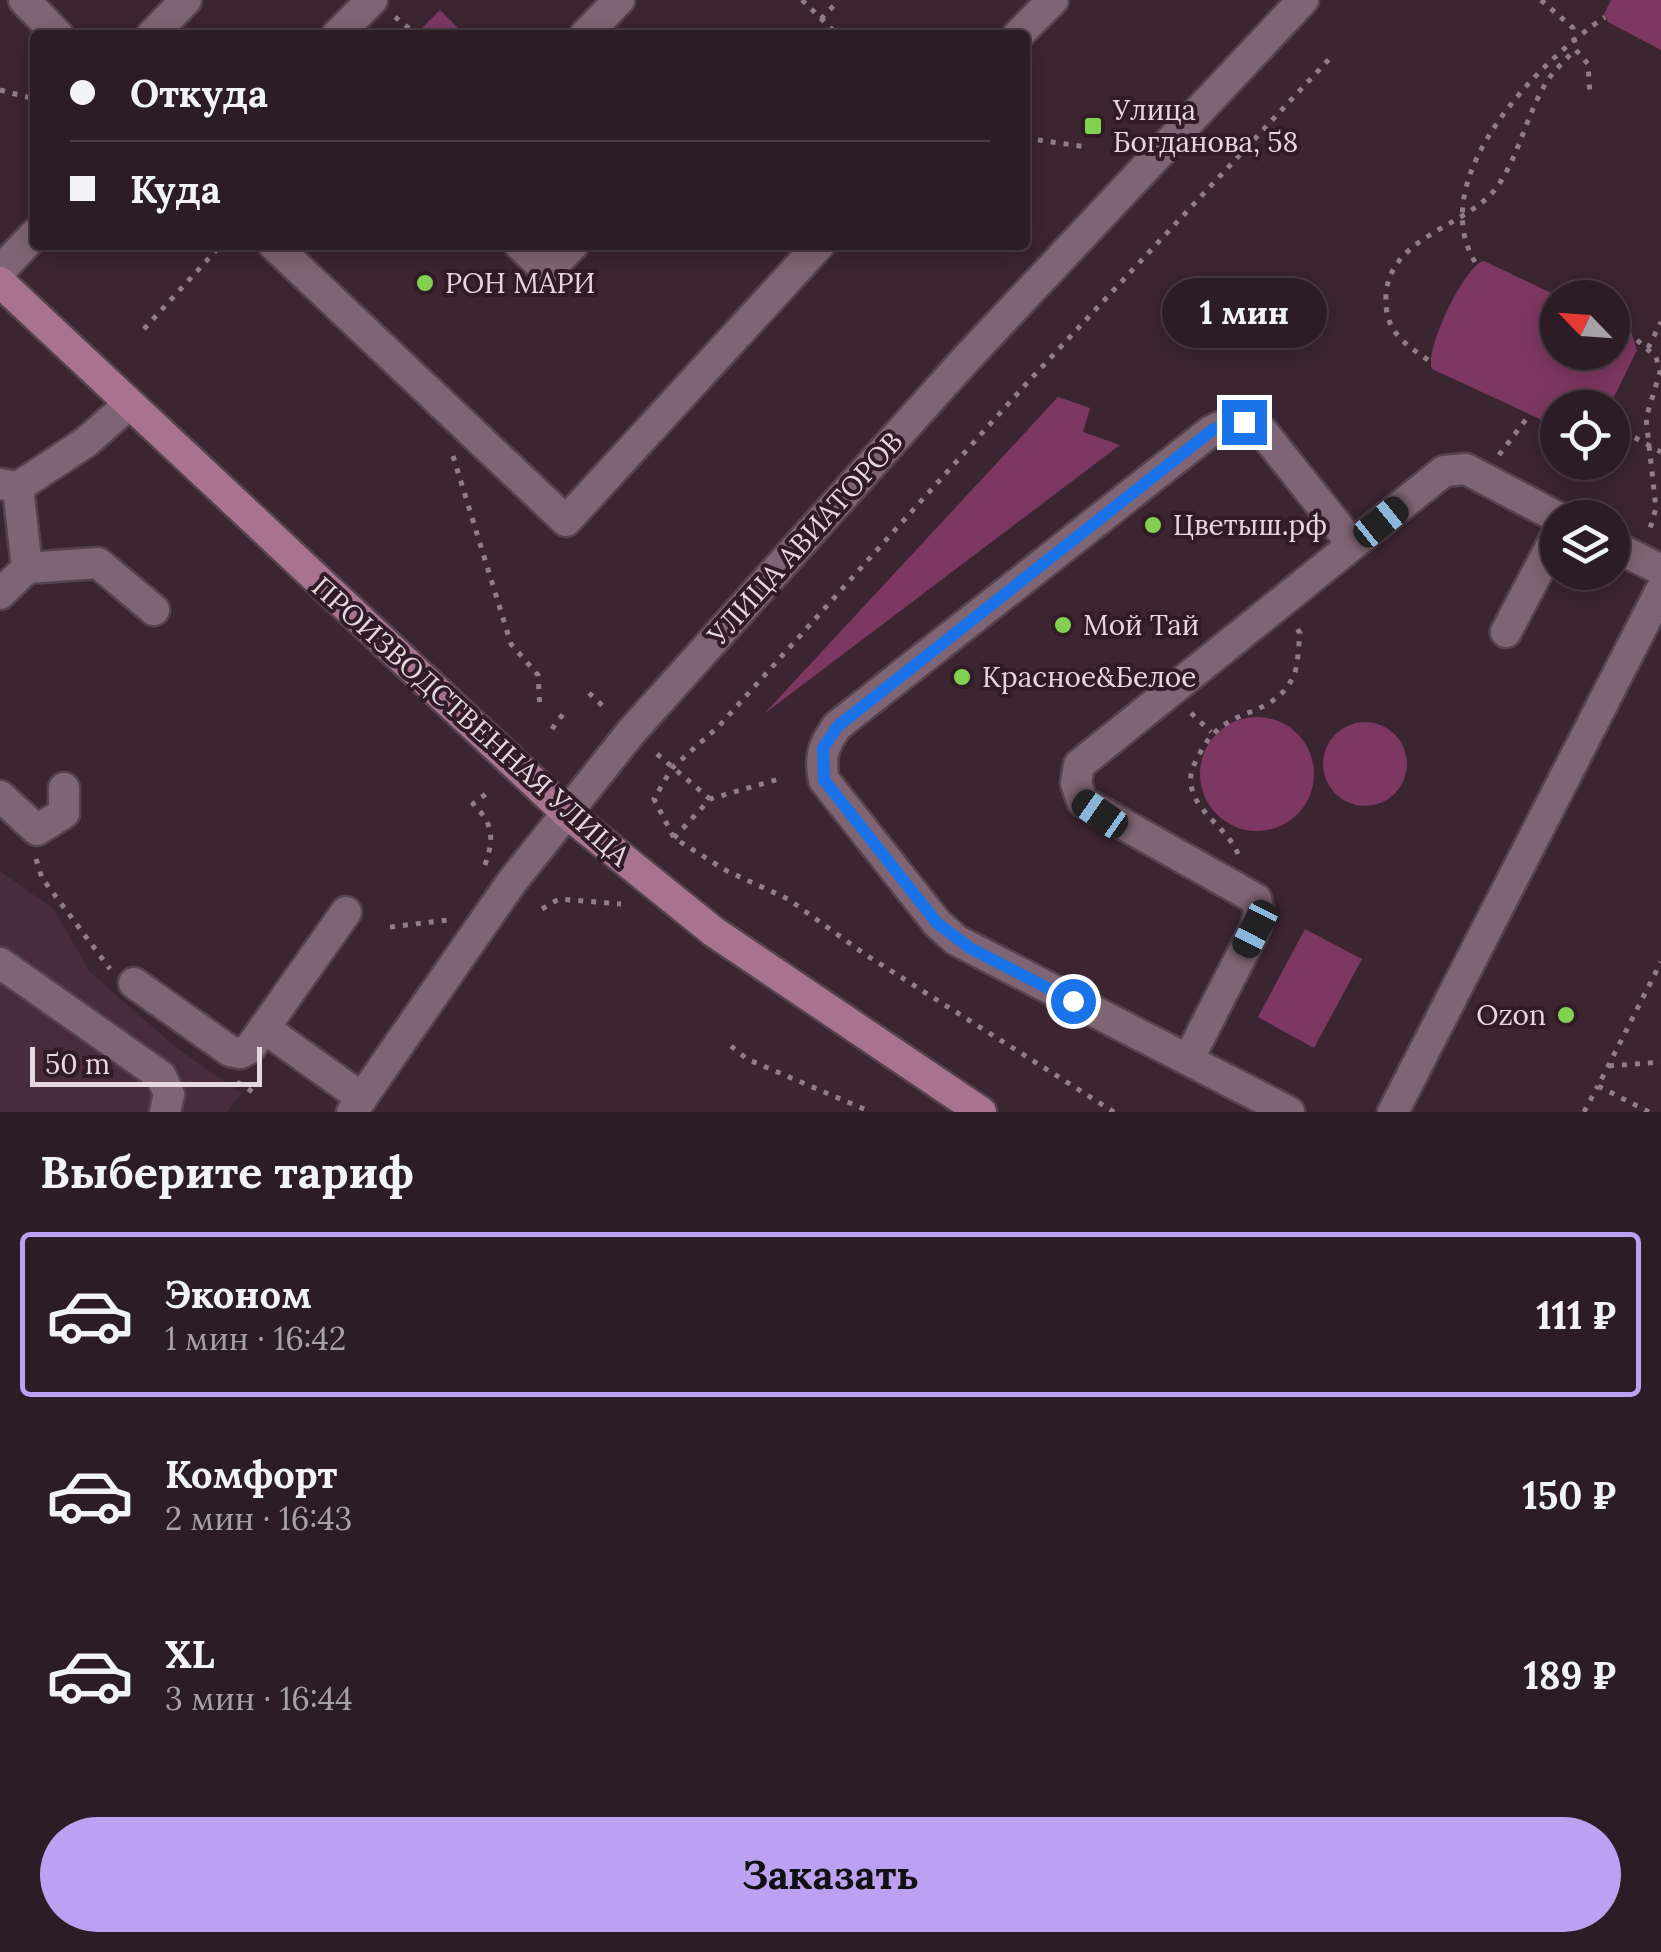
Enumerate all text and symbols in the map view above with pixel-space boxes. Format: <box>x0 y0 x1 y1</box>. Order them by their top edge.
text: Откуда <box>130 69 268 117</box>
place label: Улица Богданова, 58 <box>1112 92 1298 160</box>
marker: Улица Богданова, 58 <box>1082 115 1104 137</box>
text: Куда <box>130 165 221 213</box>
place label: РОН МАРИ <box>445 265 595 301</box>
marker: РОН МАРИ <box>414 272 436 294</box>
callout: 1 мин <box>1162 277 1326 347</box>
north arrow <box>1540 280 1630 370</box>
map controls <box>1540 280 1630 590</box>
text: 1 мин <box>1200 292 1289 333</box>
button: locate <box>1540 390 1630 480</box>
route end <box>1222 400 1267 445</box>
street label: УЛИЦА АВИАТОРОВ <box>699 424 910 653</box>
car <box>1348 491 1414 553</box>
button: layers <box>1540 500 1630 590</box>
place label: Цветыш.рф <box>1173 507 1327 543</box>
marker: Цветыш.рф <box>1142 514 1164 536</box>
street label: ПРОИЗВОДСТВЕННАЯ УЛИЦА <box>305 569 638 874</box>
place label: Мой Тай <box>1083 607 1199 643</box>
marker: Мой Тай <box>1052 614 1074 636</box>
place label: Красное&Белое <box>982 659 1196 695</box>
marker: Красное&Белое <box>951 666 973 688</box>
car <box>1067 785 1133 843</box>
car <box>1228 895 1282 963</box>
route start <box>1051 979 1096 1024</box>
place label: Ozon <box>1476 997 1546 1033</box>
marker: Ozon <box>1555 1004 1577 1026</box>
scale bar <box>30 1042 262 1086</box>
text: 50 m <box>45 1046 110 1082</box>
text: Выберите тариф <box>40 1143 414 1200</box>
icon: car <box>45 1270 135 1360</box>
text: Эконом <box>165 1270 312 1318</box>
text: 111 ₽ <box>1536 1291 1616 1339</box>
text: 1 мин · 16:42 <box>165 1318 346 1359</box>
icon: car <box>45 1450 135 1540</box>
text: Комфорт <box>165 1450 337 1498</box>
text: 150 ₽ <box>1522 1471 1616 1519</box>
text: 2 мин · 16:43 <box>165 1498 352 1539</box>
icon: car <box>45 1630 135 1720</box>
text: XL <box>165 1630 215 1678</box>
text: 189 ₽ <box>1523 1651 1616 1699</box>
text: 3 мин · 16:44 <box>165 1678 353 1719</box>
button: Заказать <box>40 1817 1621 1932</box>

